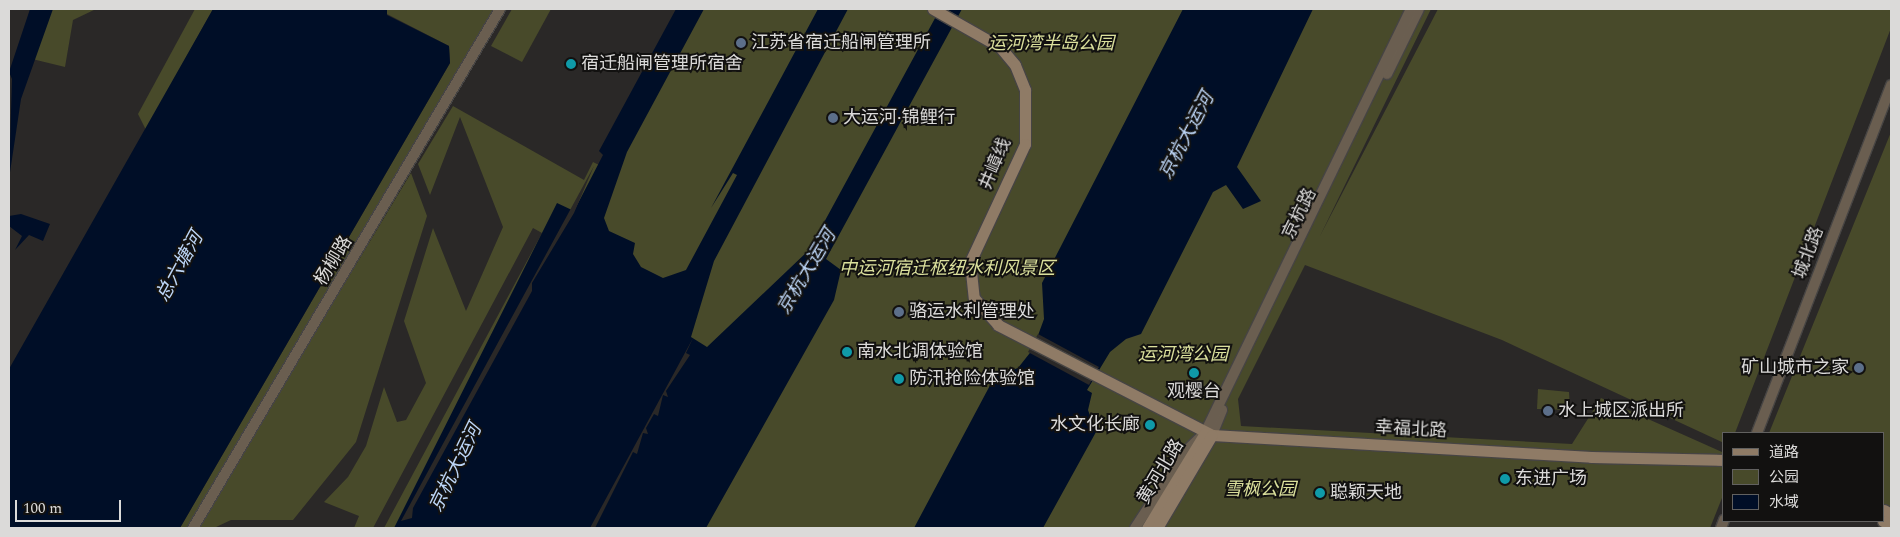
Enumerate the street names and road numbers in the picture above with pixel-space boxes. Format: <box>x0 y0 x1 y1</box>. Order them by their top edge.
street label: 井嶂线 <box>976 135 1016 193</box>
street label: 京杭路 <box>1278 185 1322 243</box>
street label: 城北路 <box>1789 224 1829 282</box>
street label: 杨柳路 <box>311 232 357 290</box>
street label: 幸福北路 <box>1374 417 1448 443</box>
street label: 黄河北路 <box>1133 436 1189 508</box>

